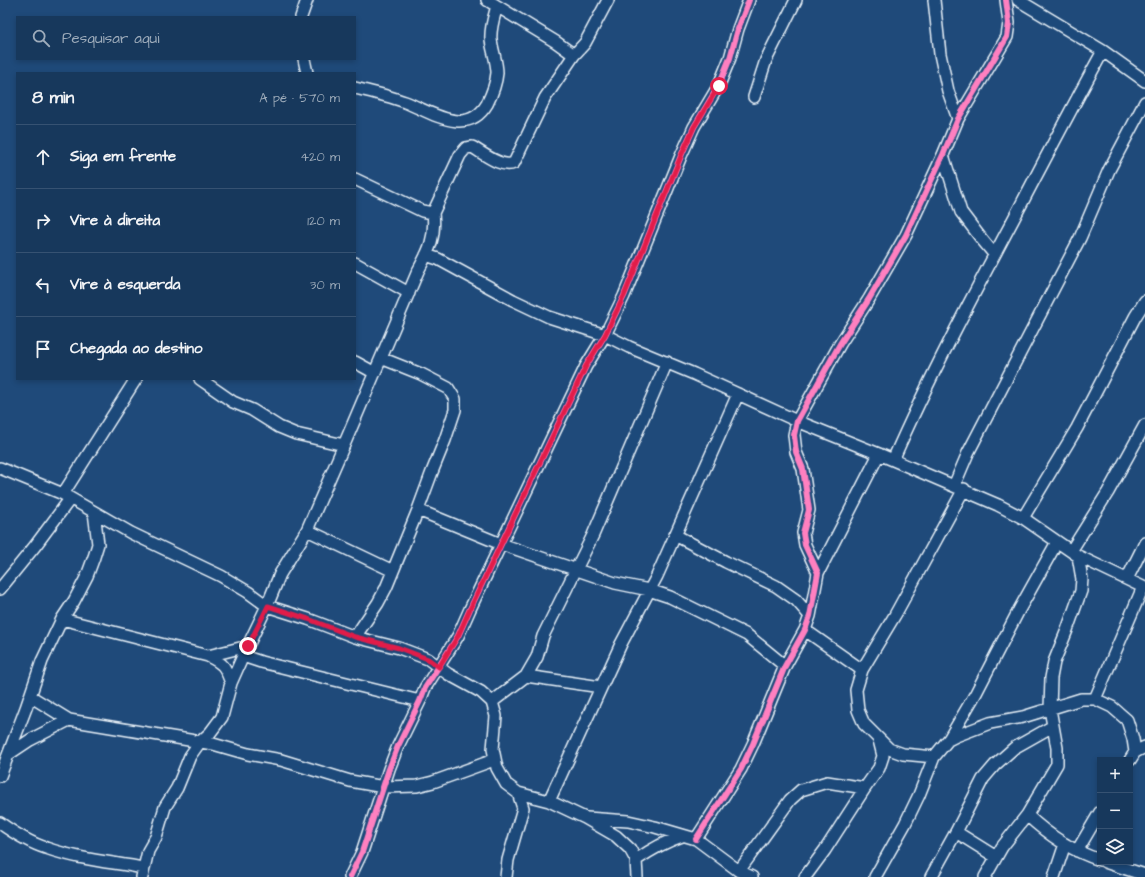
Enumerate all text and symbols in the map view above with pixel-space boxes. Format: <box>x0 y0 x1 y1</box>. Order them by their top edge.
search box <box>16 16 356 60</box>
icon: search <box>30 27 52 49</box>
text: Pesquisar aqui <box>62 28 159 49</box>
route start <box>710 77 728 95</box>
text: 8 min <box>32 86 74 110</box>
text: A pé · 570 m <box>259 89 340 107</box>
icon: ahead <box>32 146 54 168</box>
text: Siga em frente <box>70 146 176 167</box>
text: 420 m <box>300 148 340 166</box>
icon: right <box>32 210 54 232</box>
text: Vire à direita <box>70 210 160 231</box>
text: 120 m <box>307 212 340 230</box>
icon: left <box>32 274 54 296</box>
text: Vire à esquerda <box>70 274 180 295</box>
text: 30 m <box>310 276 340 294</box>
icon: arrive <box>32 338 54 360</box>
text: Chegada ao destino <box>70 338 203 359</box>
route end <box>239 637 257 655</box>
map controls <box>1097 757 1133 865</box>
button: + <box>1097 757 1133 793</box>
button: − <box>1097 793 1133 829</box>
button: layers <box>1097 829 1133 865</box>

